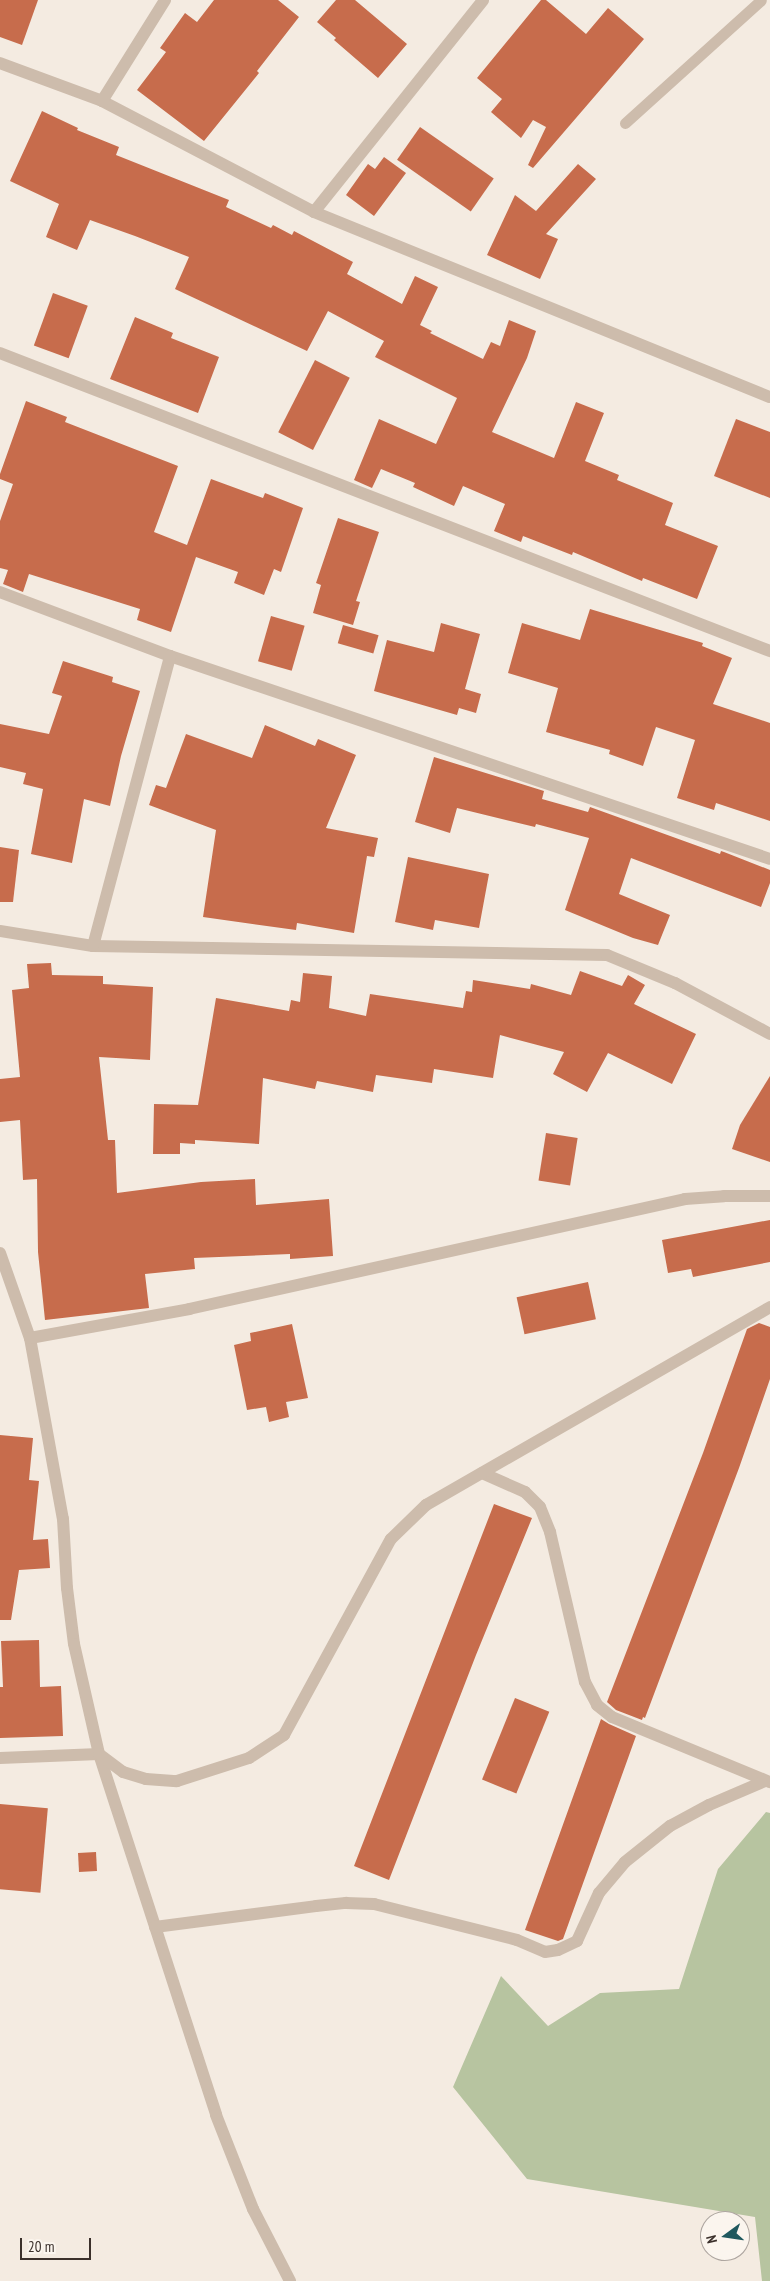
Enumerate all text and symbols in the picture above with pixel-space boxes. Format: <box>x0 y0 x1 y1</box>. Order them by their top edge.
north arrow <box>700 2211 750 2261</box>
scale bar <box>22 2228 94 2260</box>
text: N <box>702 2234 721 2245</box>
text: 20 m <box>28 2237 54 2256</box>

